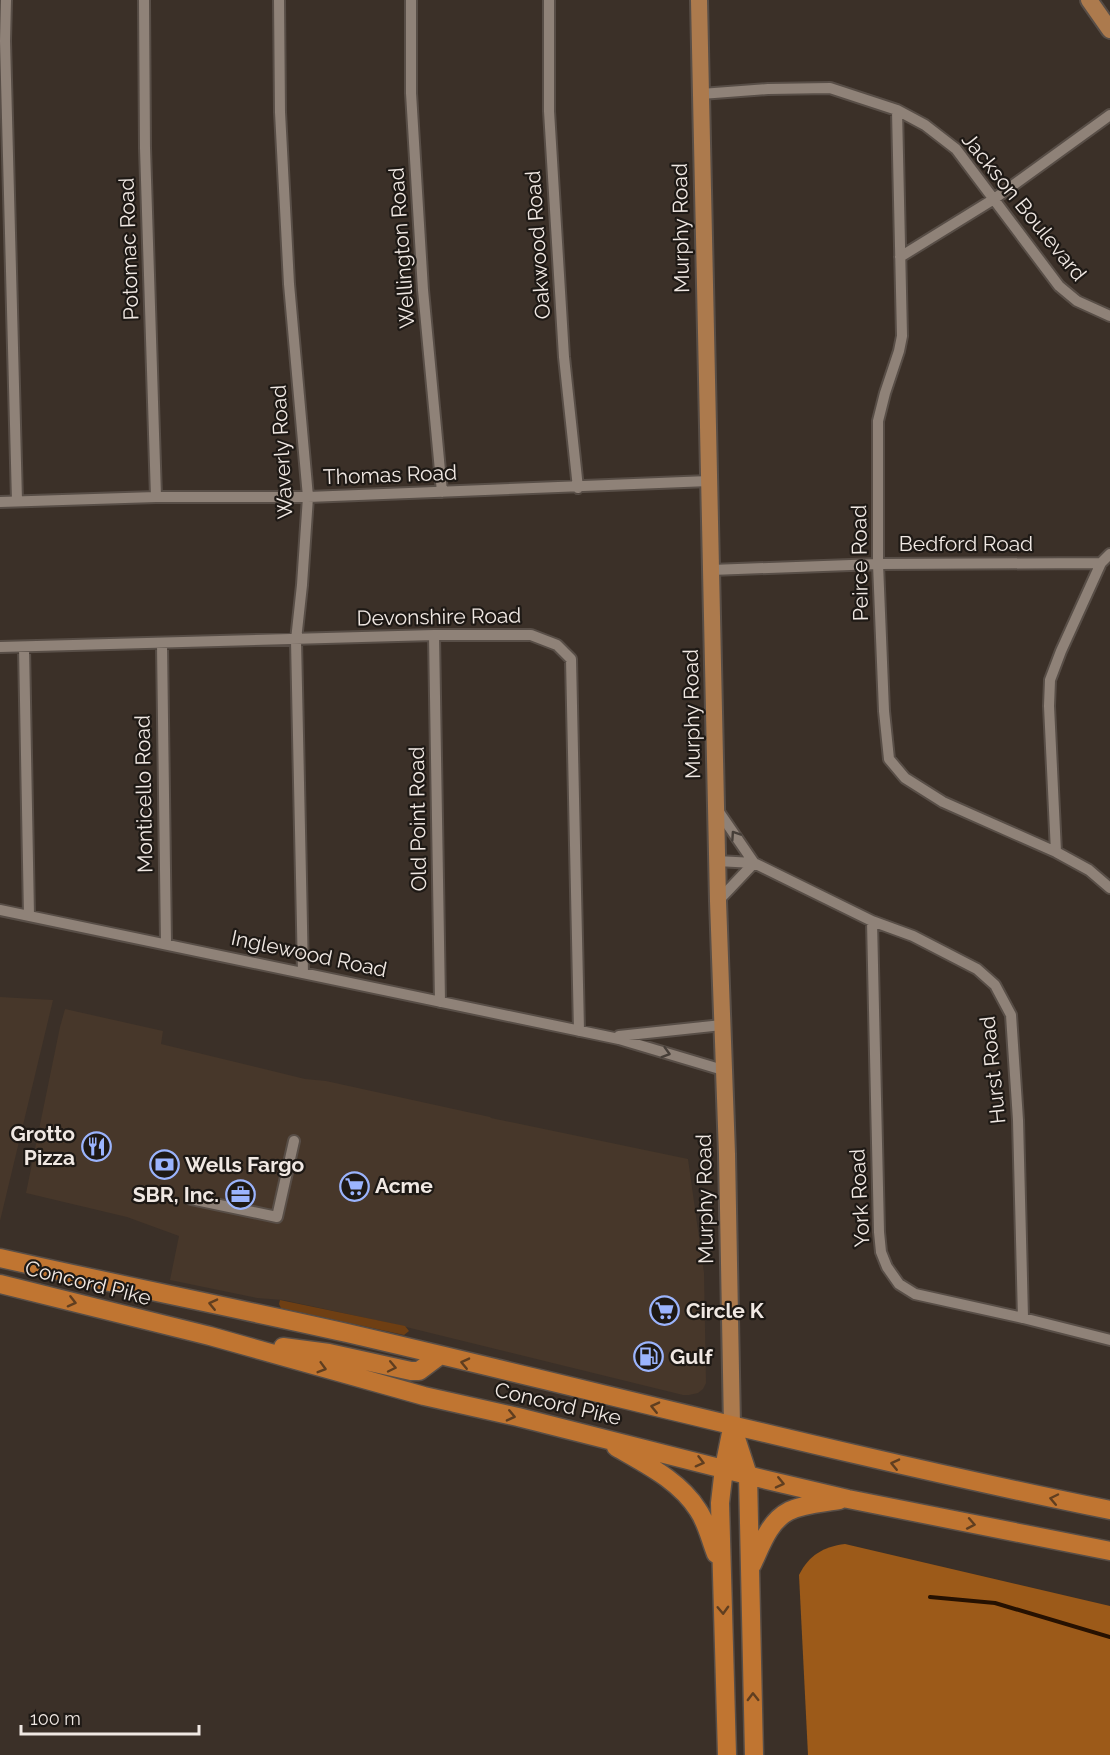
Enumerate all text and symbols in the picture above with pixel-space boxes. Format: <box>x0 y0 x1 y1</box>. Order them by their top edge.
street label: Jackson Boulevard <box>957 128 1092 286</box>
street label: Murphy Road <box>667 163 694 293</box>
street label: Wellington Road <box>383 167 420 329</box>
street label: Oakwood Road <box>520 170 555 320</box>
street label: Potomac Road <box>114 177 143 321</box>
street label: Waverly Road <box>266 384 298 520</box>
street label: Thomas Road <box>323 460 457 489</box>
street label: Peirce Road <box>846 505 873 621</box>
street label: Bedford Road <box>899 531 1033 556</box>
street label: Devonshire Road <box>356 603 522 630</box>
street label: Murphy Road <box>678 649 705 779</box>
street label: Monticello Road <box>130 715 157 873</box>
street label: Old Point Road <box>404 746 431 892</box>
one-way arrow <box>731 831 742 842</box>
street label: Inglewood Road <box>229 925 389 982</box>
street label: Hurst Road <box>974 1015 1011 1125</box>
one-way arrow <box>660 1046 671 1058</box>
place label: Grotto Pizza <box>11 1121 75 1170</box>
restaurant icon: Grotto Pizza <box>80 1130 112 1162</box>
street label: Murphy Road <box>691 1134 718 1264</box>
street label: York Road <box>844 1148 875 1248</box>
bank icon: Wells Fargo <box>148 1149 180 1181</box>
place label: Wells Fargo <box>185 1152 304 1177</box>
supermarket icon: Acme <box>338 1170 370 1202</box>
place label: Acme <box>375 1173 433 1198</box>
office icon: SBR, Inc. <box>224 1179 256 1211</box>
place label: SBR, Inc. <box>133 1182 219 1207</box>
street label: Concord Pike <box>22 1255 154 1310</box>
one-way arrow <box>67 1295 77 1307</box>
supermarket icon: Circle K <box>649 1295 681 1327</box>
one-way arrow <box>208 1298 218 1311</box>
place label: Circle K <box>686 1298 765 1323</box>
fuel station icon: Gulf <box>633 1341 665 1373</box>
place label: Gulf <box>670 1344 714 1369</box>
one-way arrow <box>461 1357 471 1370</box>
one-way arrow <box>317 1360 327 1373</box>
one-way arrow <box>387 1360 397 1373</box>
street label: Concord Pike <box>492 1377 624 1430</box>
one-way arrow <box>650 1402 660 1415</box>
one-way arrow <box>506 1408 516 1421</box>
one-way arrow <box>694 1455 705 1467</box>
one-way arrow <box>890 1458 900 1471</box>
one-way arrow <box>775 1476 785 1489</box>
one-way arrow <box>1049 1493 1059 1506</box>
one-way arrow <box>966 1516 976 1529</box>
one-way arrow <box>717 1605 729 1614</box>
one-way arrow <box>747 1692 759 1701</box>
scale bar <box>21 1698 200 1736</box>
text: 100 m <box>30 1708 81 1729</box>

